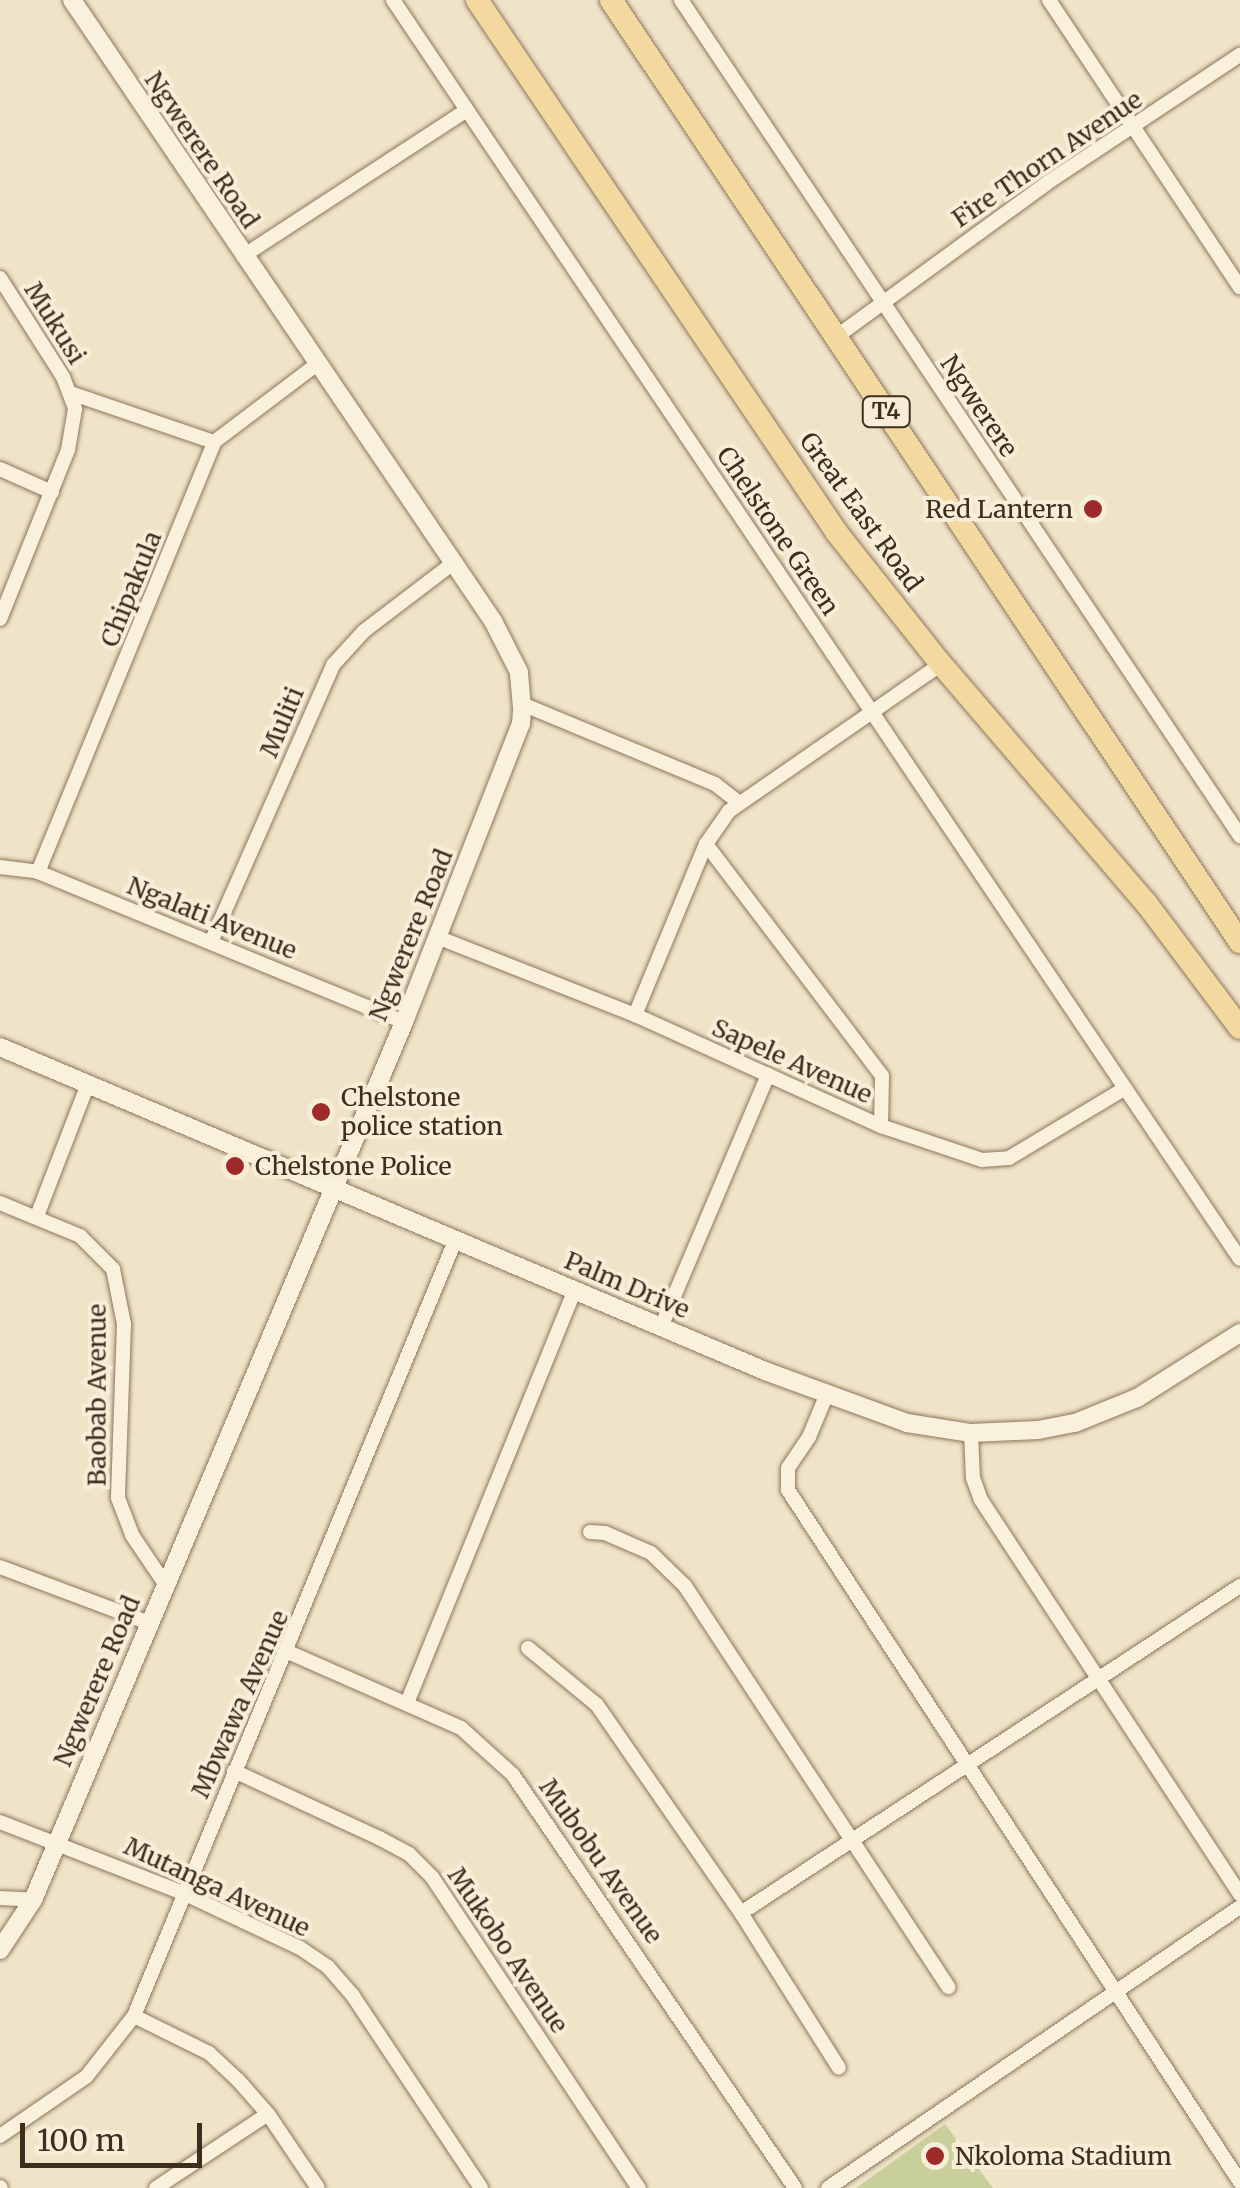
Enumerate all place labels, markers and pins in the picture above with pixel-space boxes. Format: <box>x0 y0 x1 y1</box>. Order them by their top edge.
place label: Red Lantern <box>925 494 1073 524</box>
marker: Red Lantern <box>1082 498 1104 520</box>
place label: Chelstone police station <box>341 1083 503 1142</box>
marker: Chelstone police station <box>310 1101 332 1123</box>
place label: Chelstone Police <box>255 1151 451 1181</box>
marker: Chelstone Police <box>224 1155 246 1177</box>
place label: Nkoloma Stadium <box>955 2141 1172 2171</box>
marker: Nkoloma Stadium <box>924 2145 946 2167</box>

